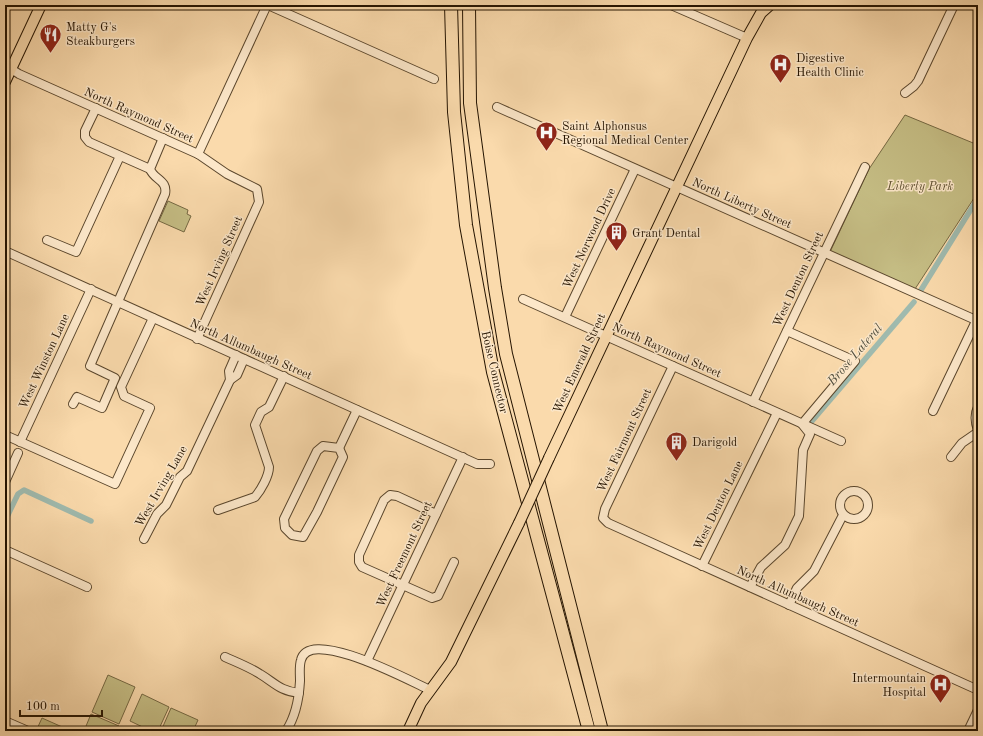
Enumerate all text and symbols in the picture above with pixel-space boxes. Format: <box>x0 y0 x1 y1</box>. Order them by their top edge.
restaurant icon: Matty G's Steakburgers <box>37 21 63 54</box>
place label: Matty G's Steakburgers <box>66 22 135 48</box>
hospital icon: Digestive Health Clinic <box>768 52 794 85</box>
place label: Digestive Health Clinic <box>796 53 864 79</box>
street label: North Raymond Street <box>82 86 195 145</box>
hospital icon: Saint Alphonsus Regional Medical Center <box>533 120 559 153</box>
place label: Saint Alphonsus Regional Medical Center <box>562 121 688 147</box>
street label: North Liberty Street <box>690 177 793 231</box>
park label: Liberty Park <box>886 181 953 193</box>
street label: West Norwood Drive <box>561 186 619 290</box>
street label: West Irving Street <box>195 215 245 308</box>
building icon: Grant Dental <box>604 220 630 253</box>
place label: Grant Dental <box>632 228 700 240</box>
street label: West Denton Street <box>772 230 826 329</box>
street label: West Winston Lane <box>18 312 72 411</box>
street label: West Emerald Street <box>551 312 608 415</box>
street label: North Allumbaugh Street <box>188 317 314 382</box>
street label: North Raymond Street <box>610 321 723 380</box>
water label: Brose Lateral <box>824 322 885 389</box>
street label: Boise Connector <box>479 330 509 415</box>
street label: West Fairmont Street <box>596 387 654 494</box>
building icon: Darigold <box>664 429 690 462</box>
place label: Darigold <box>692 437 737 449</box>
street label: West Irving Lane <box>134 443 190 529</box>
street label: West Denton Lane <box>692 459 746 552</box>
street label: West Freemont Street <box>375 500 435 609</box>
street label: North Allumbaugh Street <box>735 564 861 629</box>
hospital icon: Intermountain Hospital <box>928 672 954 705</box>
place label: Intermountain Hospital <box>852 673 927 699</box>
scale bar <box>20 692 102 718</box>
text: 100 m <box>26 701 60 713</box>

